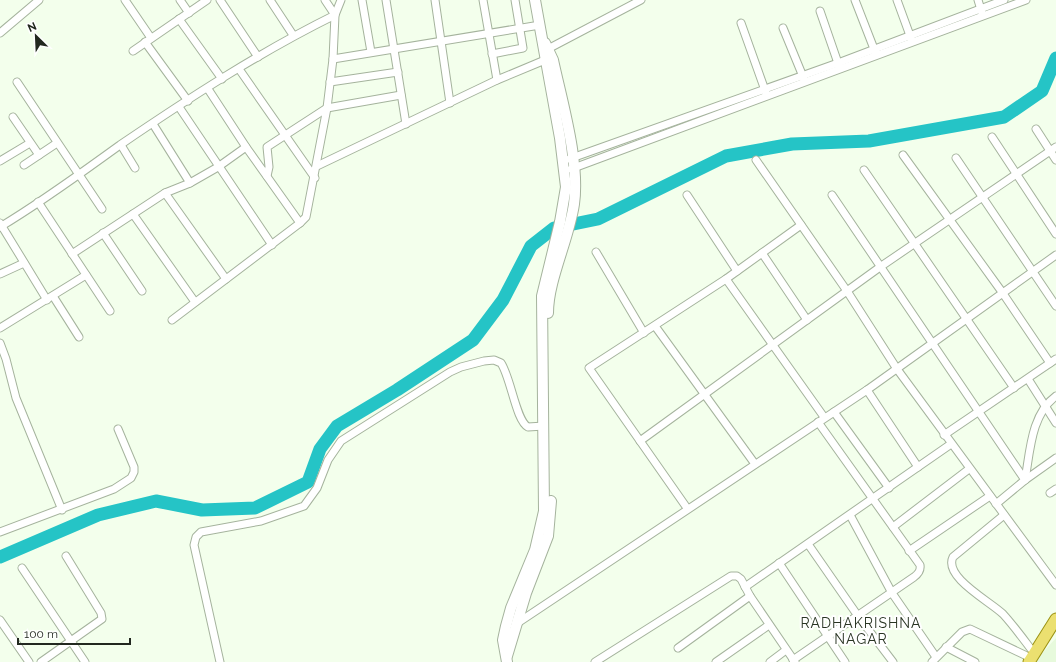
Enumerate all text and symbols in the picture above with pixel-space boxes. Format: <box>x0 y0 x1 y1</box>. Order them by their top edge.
north arrow <box>16 16 56 56</box>
text: N <box>26 20 39 35</box>
district label: RADHAKRISHNA NAGAR <box>800 615 922 647</box>
scale bar <box>18 620 130 646</box>
text: 100 m <box>24 627 58 641</box>

